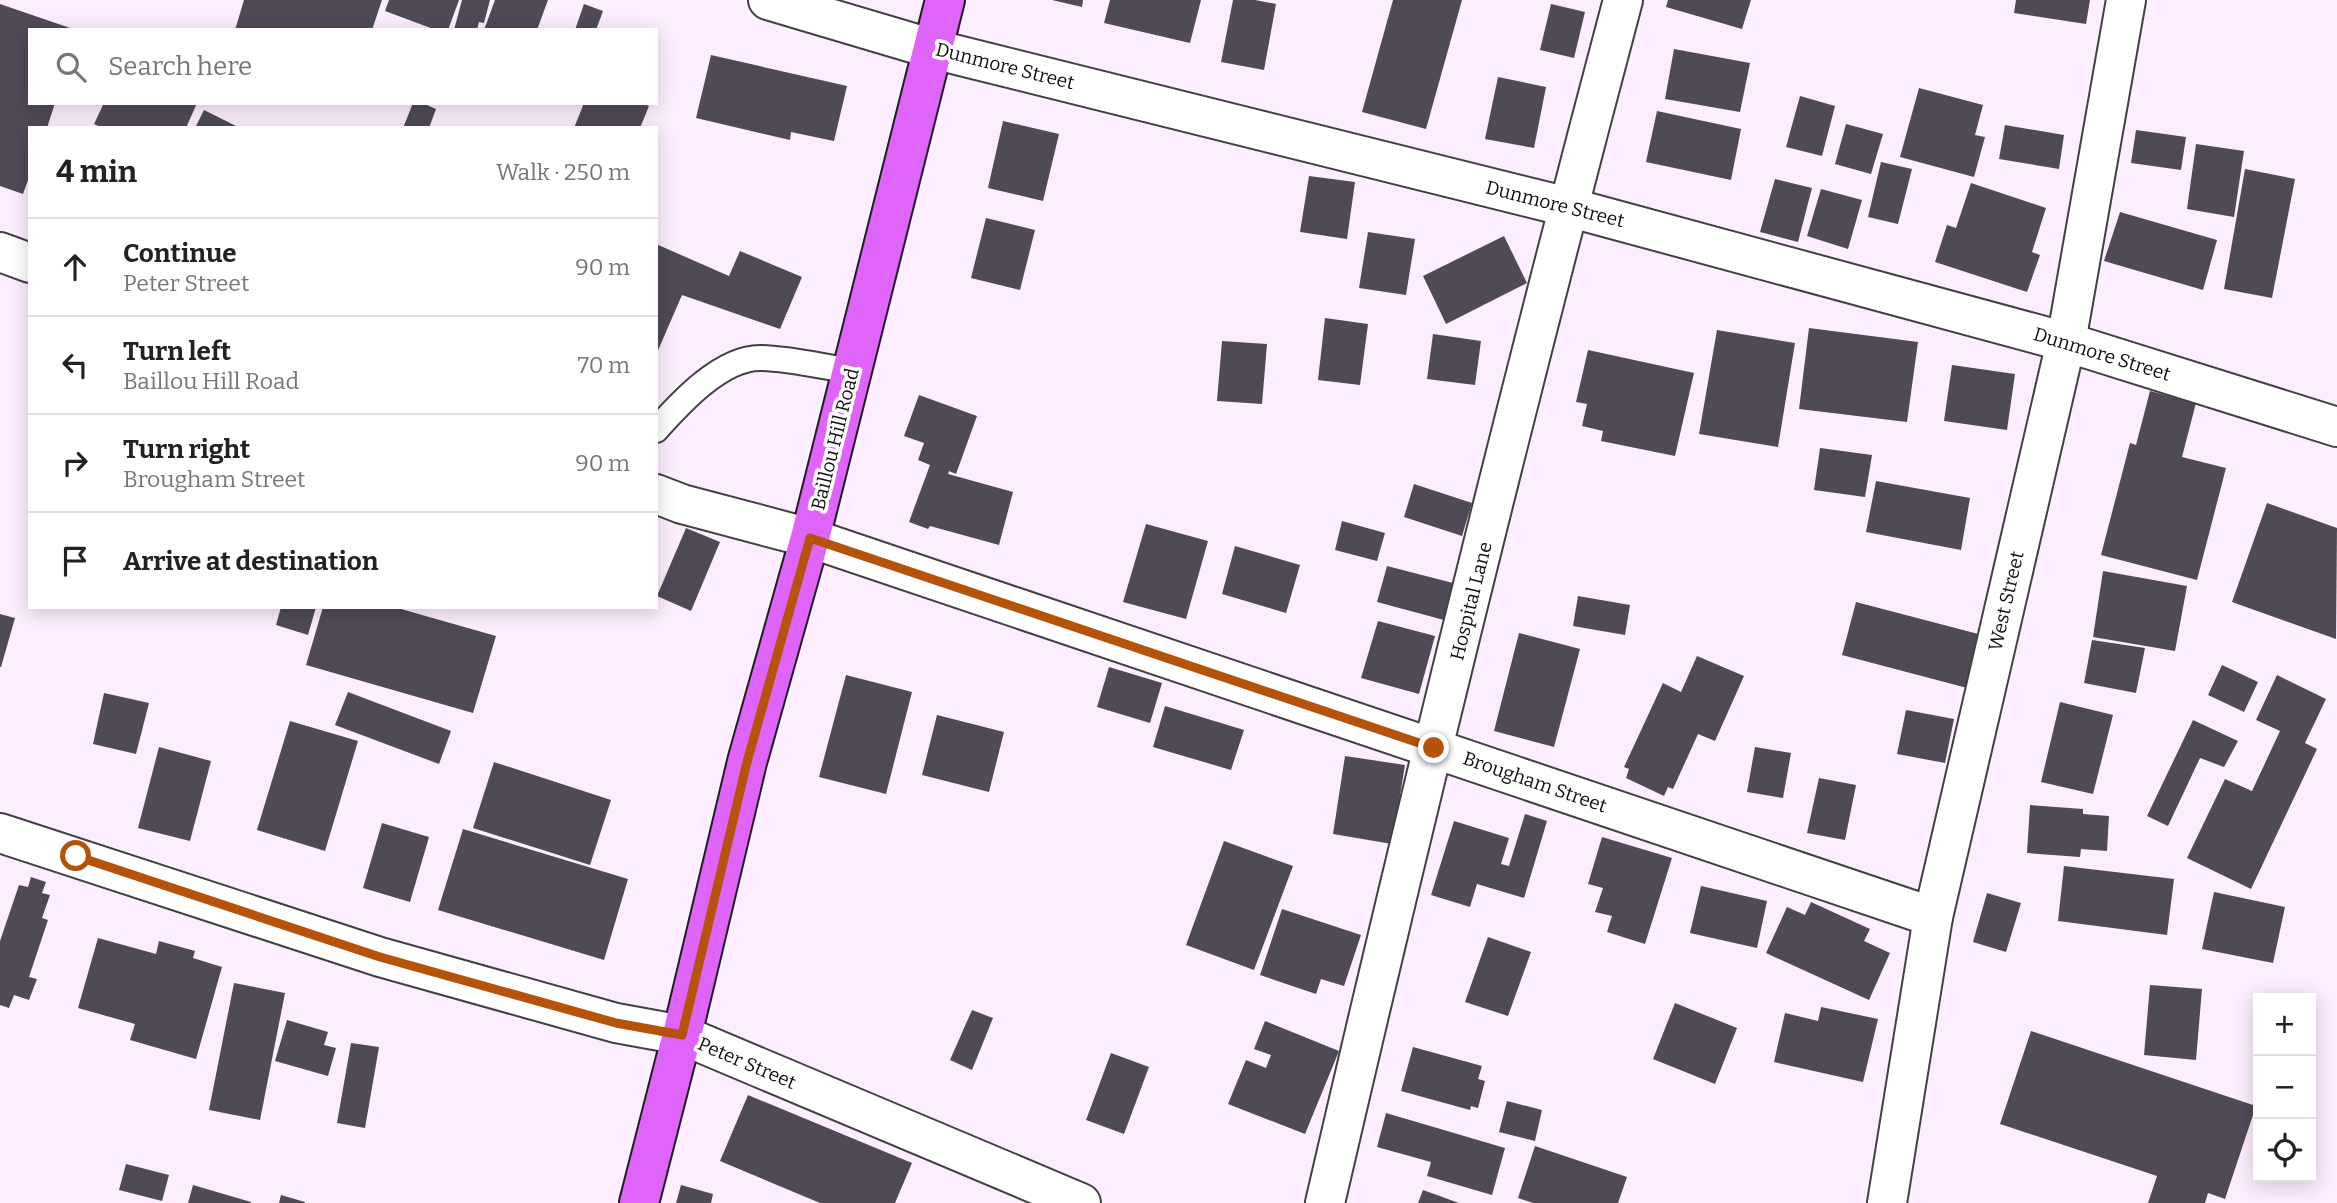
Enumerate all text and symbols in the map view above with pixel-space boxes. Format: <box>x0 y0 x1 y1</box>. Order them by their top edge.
search box <box>28 28 658 105</box>
street label: Dunmore Street <box>933 38 1077 94</box>
icon: search <box>52 48 90 86</box>
text: Search here <box>108 51 252 82</box>
text: 4 min <box>56 154 137 190</box>
text: Walk · 250 m <box>496 158 630 186</box>
street label: Dunmore Street <box>1483 176 1627 232</box>
text: Continue <box>123 238 237 269</box>
icon: ahead <box>56 248 94 286</box>
text: 90 m <box>575 253 630 281</box>
text: Peter Street <box>123 269 249 297</box>
street label: Dunmore Street <box>2031 322 2173 386</box>
text: Turn left <box>123 336 231 367</box>
icon: left <box>56 346 94 384</box>
text: 70 m <box>578 351 630 379</box>
street label: Baillou Hill Road <box>806 366 864 512</box>
text: Baillou Hill Road <box>123 367 299 395</box>
text: Turn right <box>123 434 250 465</box>
icon: right <box>56 444 94 482</box>
text: 90 m <box>575 449 630 477</box>
text: Brougham Street <box>123 465 305 493</box>
street label: Hospital Lane <box>1445 539 1497 663</box>
icon: arrive <box>56 542 94 580</box>
text: Arrive at destination <box>123 546 378 577</box>
street label: West Street <box>1983 549 2029 653</box>
route end <box>1418 732 1449 763</box>
street label: Brougham Street <box>1460 747 1610 817</box>
route start <box>60 840 91 871</box>
map controls <box>2253 993 2316 1182</box>
button: + <box>2253 993 2316 1056</box>
street label: Peter Street <box>695 1032 800 1094</box>
button: − <box>2253 1056 2316 1119</box>
button: locate <box>2253 1119 2316 1182</box>

